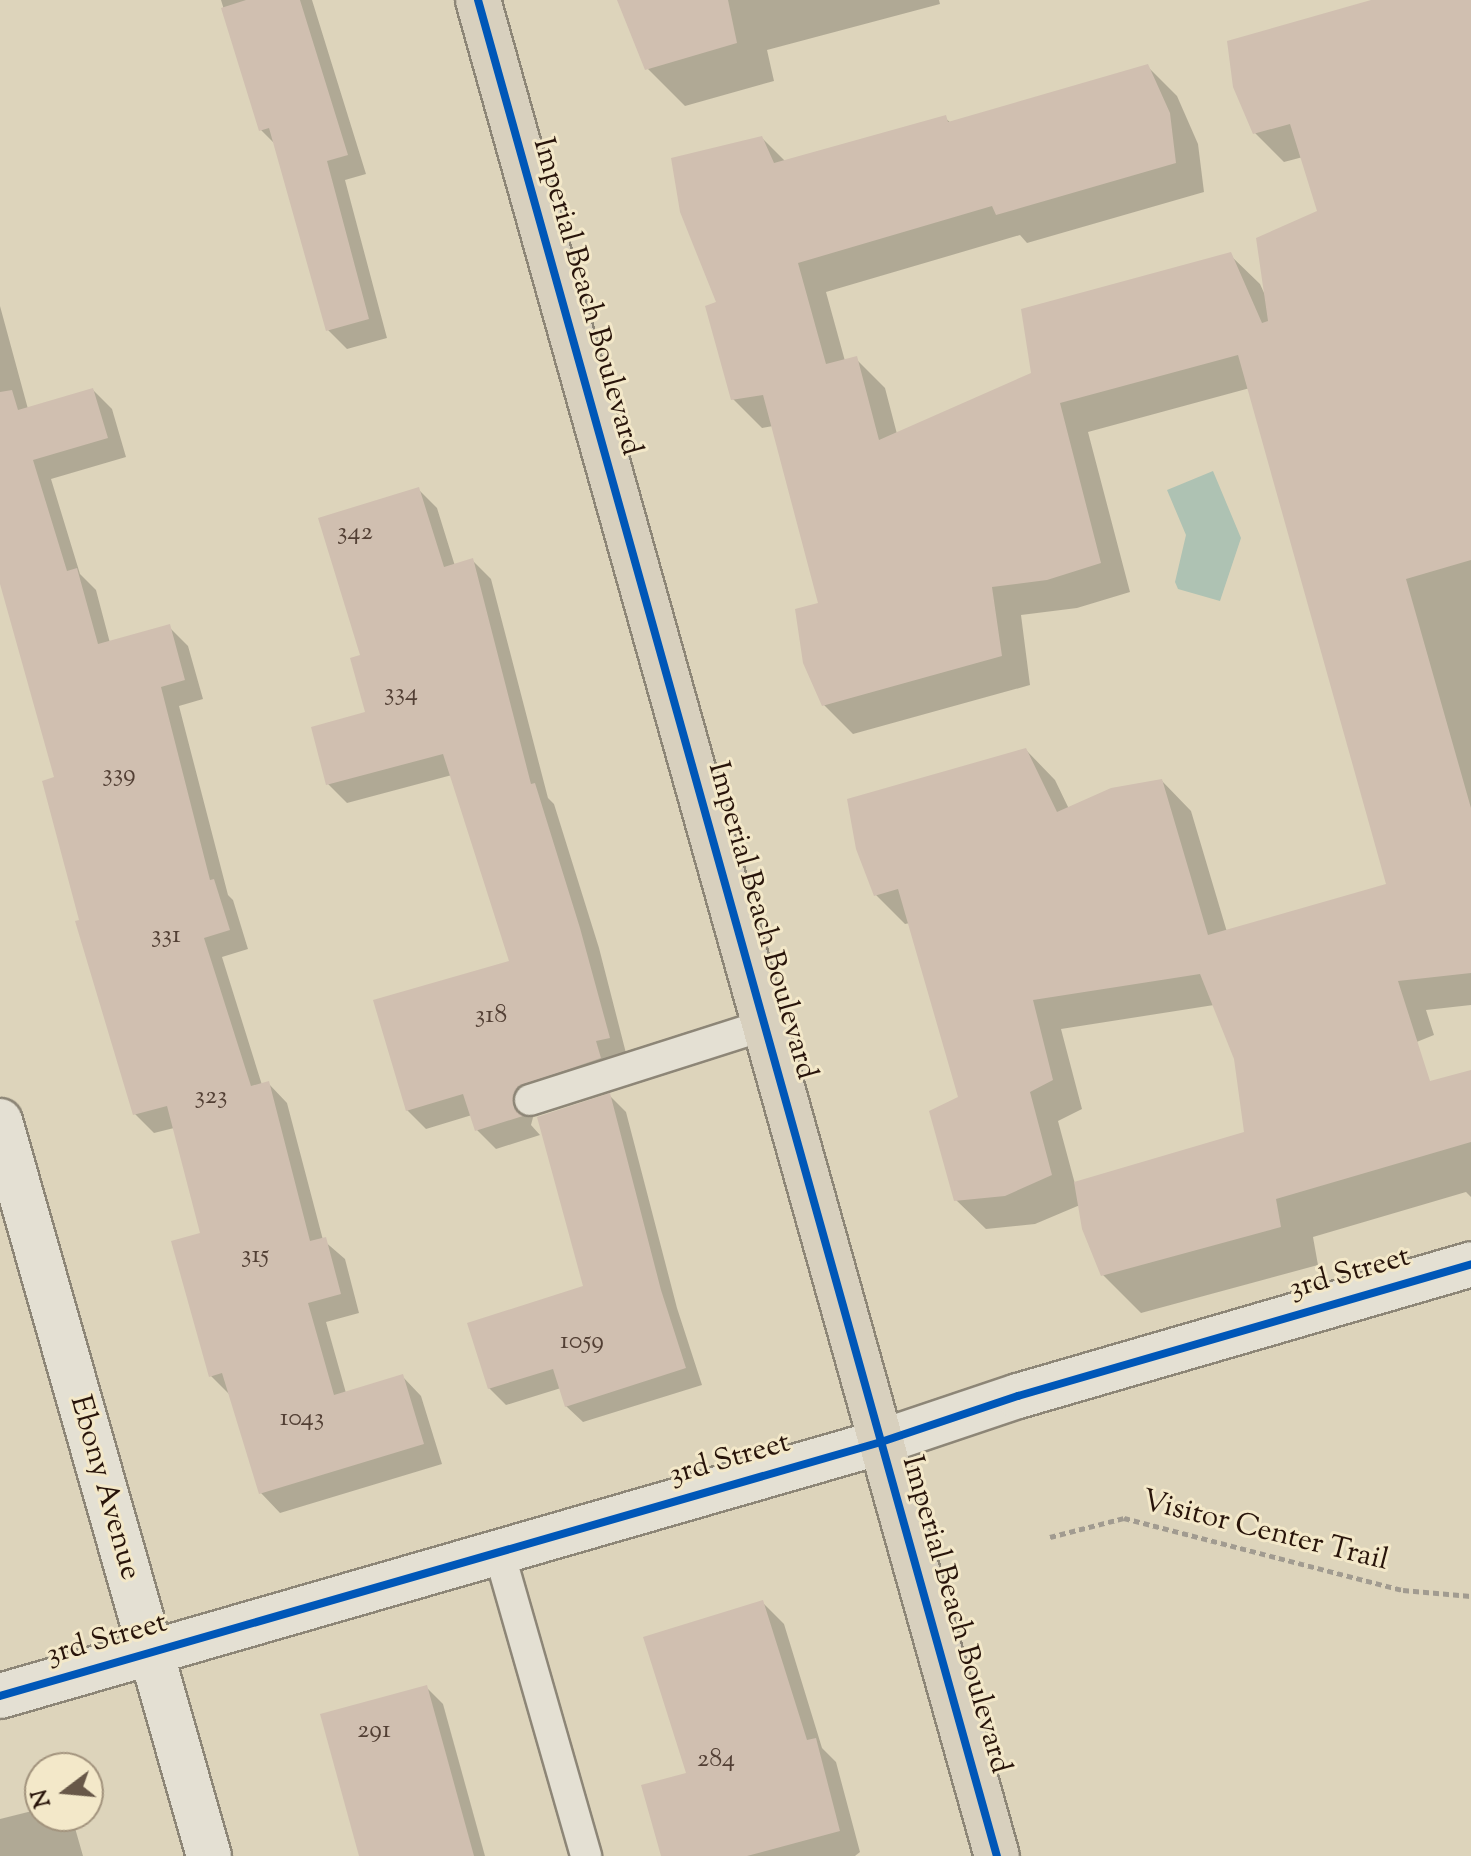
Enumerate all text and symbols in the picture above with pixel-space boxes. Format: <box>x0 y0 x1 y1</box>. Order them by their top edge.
street label: Imperial Beach Boulevard <box>523 134 649 460</box>
house number: 342 <box>337 517 373 549</box>
house number: 334 <box>384 678 418 710</box>
street label: Imperial Beach Boulevard <box>698 758 824 1084</box>
house number: 339 <box>102 759 136 791</box>
house number: 331 <box>151 920 181 952</box>
house number: 318 <box>475 1000 507 1032</box>
house number: 323 <box>194 1081 228 1113</box>
house number: 315 <box>241 1240 269 1272</box>
street label: 3rd Street <box>1285 1240 1415 1308</box>
house number: 1059 <box>560 1326 604 1358</box>
street label: Ebony Avenue <box>61 1392 147 1584</box>
house number: 1043 <box>280 1403 324 1435</box>
street label: 3rd Street <box>665 1426 795 1494</box>
street label: Imperial Beach Boulevard <box>892 1452 1018 1778</box>
street label: Visitor Center Trail <box>1138 1484 1392 1580</box>
street label: 3rd Street <box>42 1606 172 1674</box>
house number: 291 <box>357 1715 391 1747</box>
house number: 284 <box>697 1744 735 1776</box>
north arrow <box>24 1752 104 1832</box>
text: N <box>25 1785 61 1811</box>

